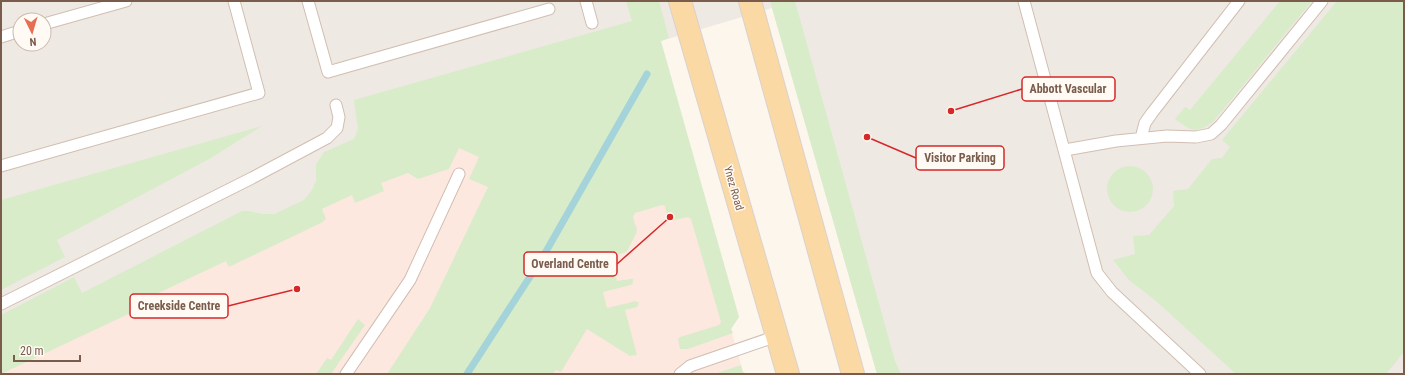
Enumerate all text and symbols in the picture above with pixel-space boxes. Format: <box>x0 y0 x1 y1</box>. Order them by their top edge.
north arrow <box>12 12 52 52</box>
text: N <box>29 35 37 48</box>
callout: Abbott Vascular <box>1022 77 1115 101</box>
text: Abbott Vascular <box>1030 82 1107 96</box>
callout: Visitor Parking <box>916 146 1004 170</box>
text: Visitor Parking <box>924 151 996 165</box>
street label: Ynez Road <box>721 164 746 212</box>
callout: Overland Centre <box>524 252 617 276</box>
text: Overland Centre <box>531 257 609 271</box>
callout: Creekside Centre <box>130 294 228 318</box>
text: Creekside Centre <box>138 299 221 313</box>
scale bar <box>14 337 80 363</box>
text: 20 m <box>20 344 44 358</box>

